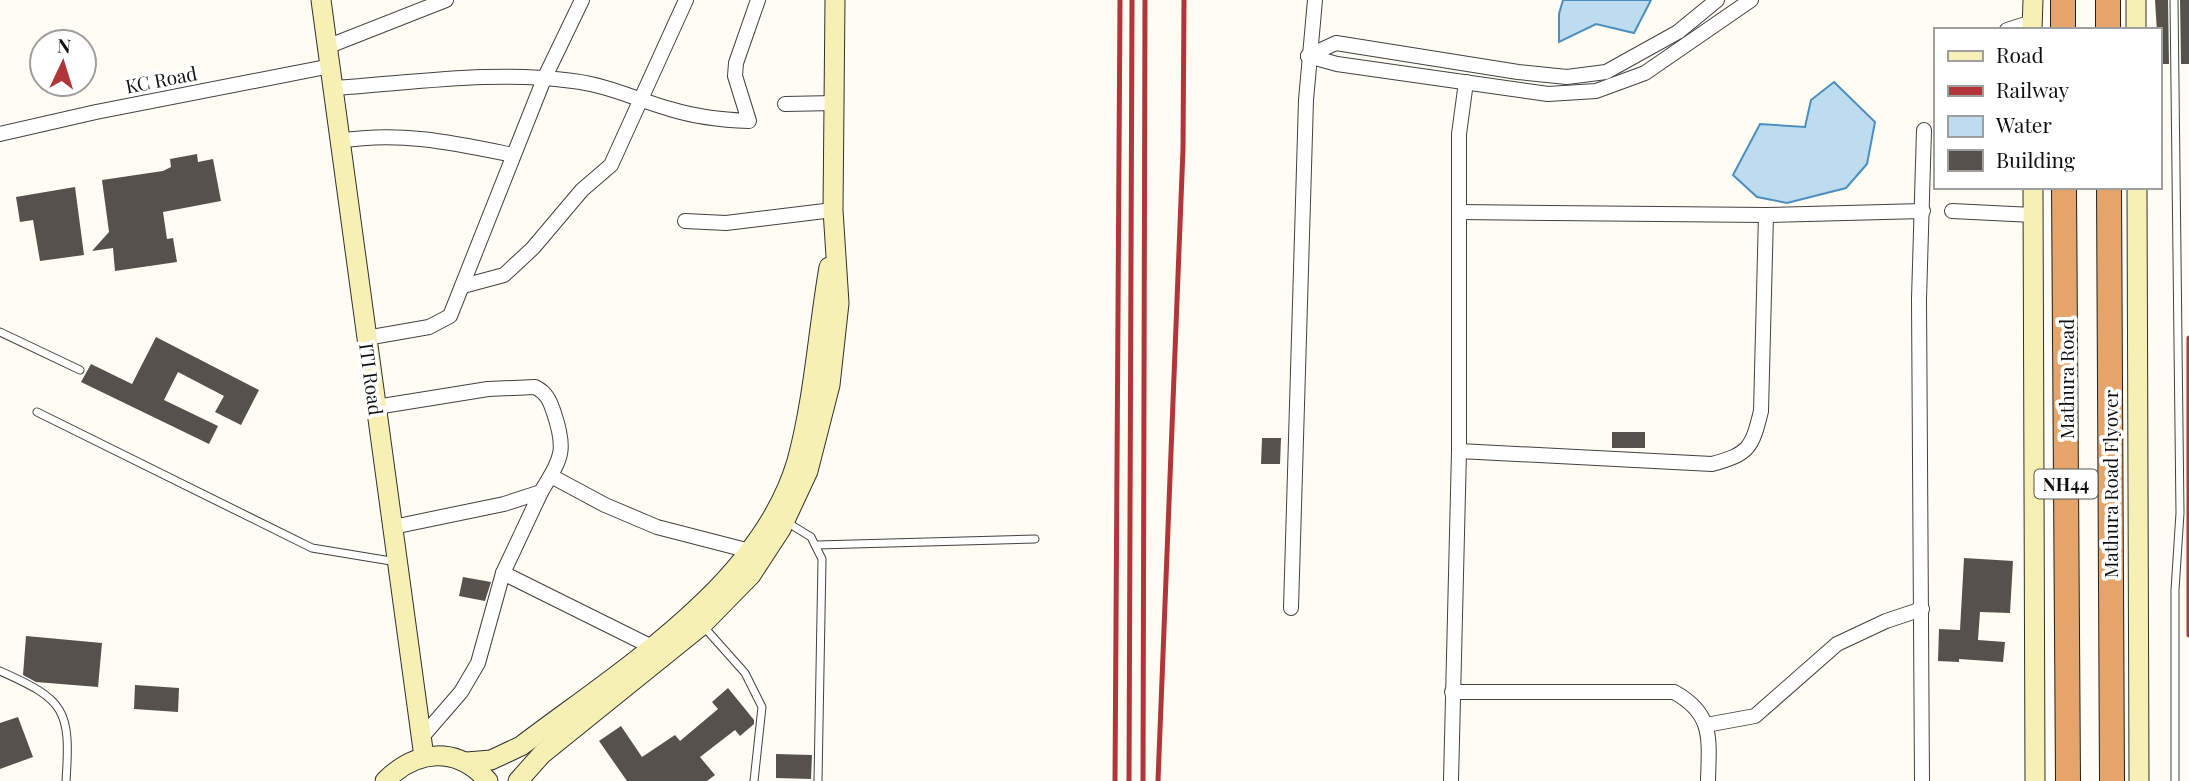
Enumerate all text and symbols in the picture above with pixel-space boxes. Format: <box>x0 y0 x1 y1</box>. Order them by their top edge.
north arrow <box>28 28 98 98</box>
legend <box>1934 28 2161 189</box>
text: N <box>57 32 72 59</box>
text: Road <box>1996 40 2044 68</box>
street label: KC Road <box>123 59 199 99</box>
text: Railway <box>1996 75 2070 103</box>
text: Water <box>1995 110 2052 138</box>
text: Building <box>1996 145 2075 173</box>
street label: Mathura Road <box>2053 319 2079 439</box>
street label: ITI Road <box>354 341 390 417</box>
street label: Mathura Road Flyover <box>2097 389 2123 578</box>
road number: NH44 <box>2035 470 2098 498</box>

